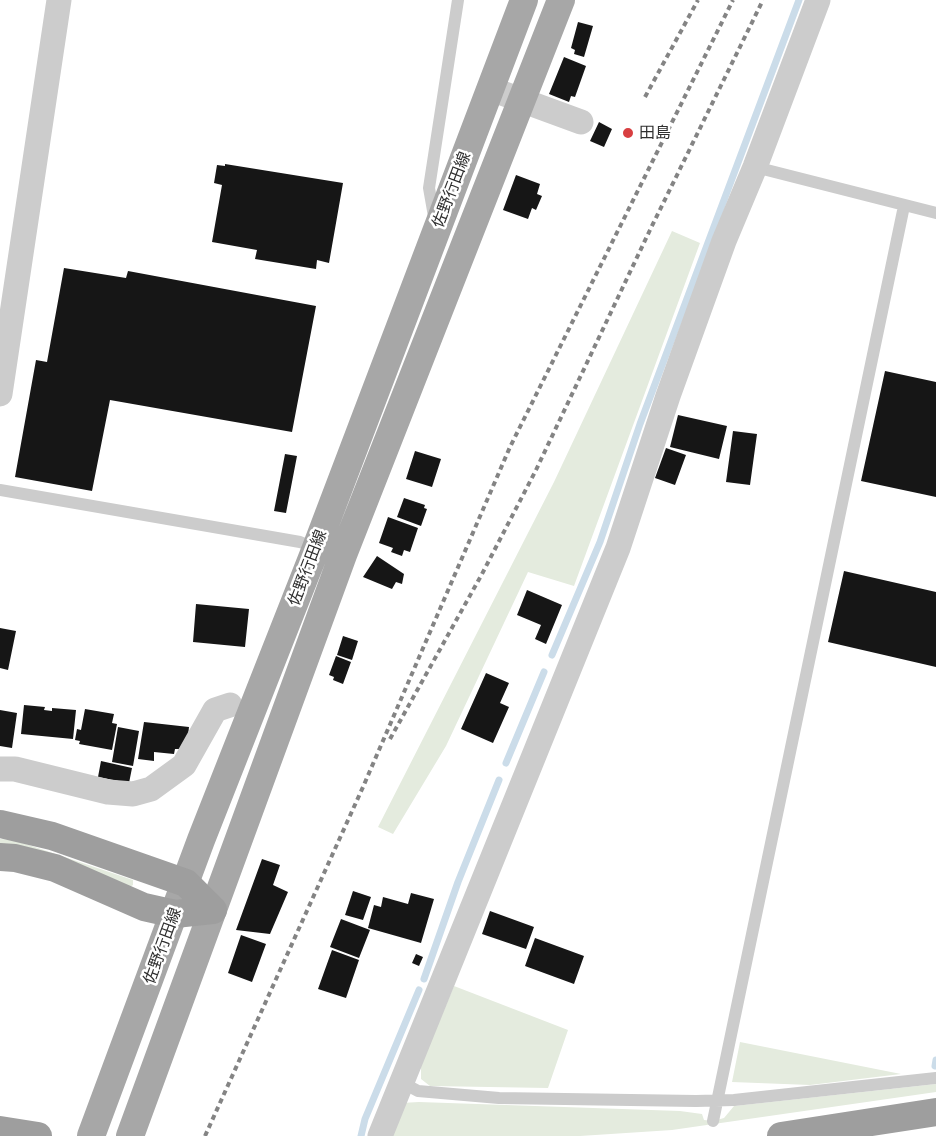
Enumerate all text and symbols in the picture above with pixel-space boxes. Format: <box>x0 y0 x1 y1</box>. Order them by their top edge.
place label: 田島 <box>639 123 671 143</box>
marker: 田島 <box>621 126 635 140</box>
street label: 佐野行田線 <box>429 149 475 231</box>
street label: 佐野行田線 <box>285 527 331 609</box>
street label: 佐野行田線 <box>140 905 186 987</box>

